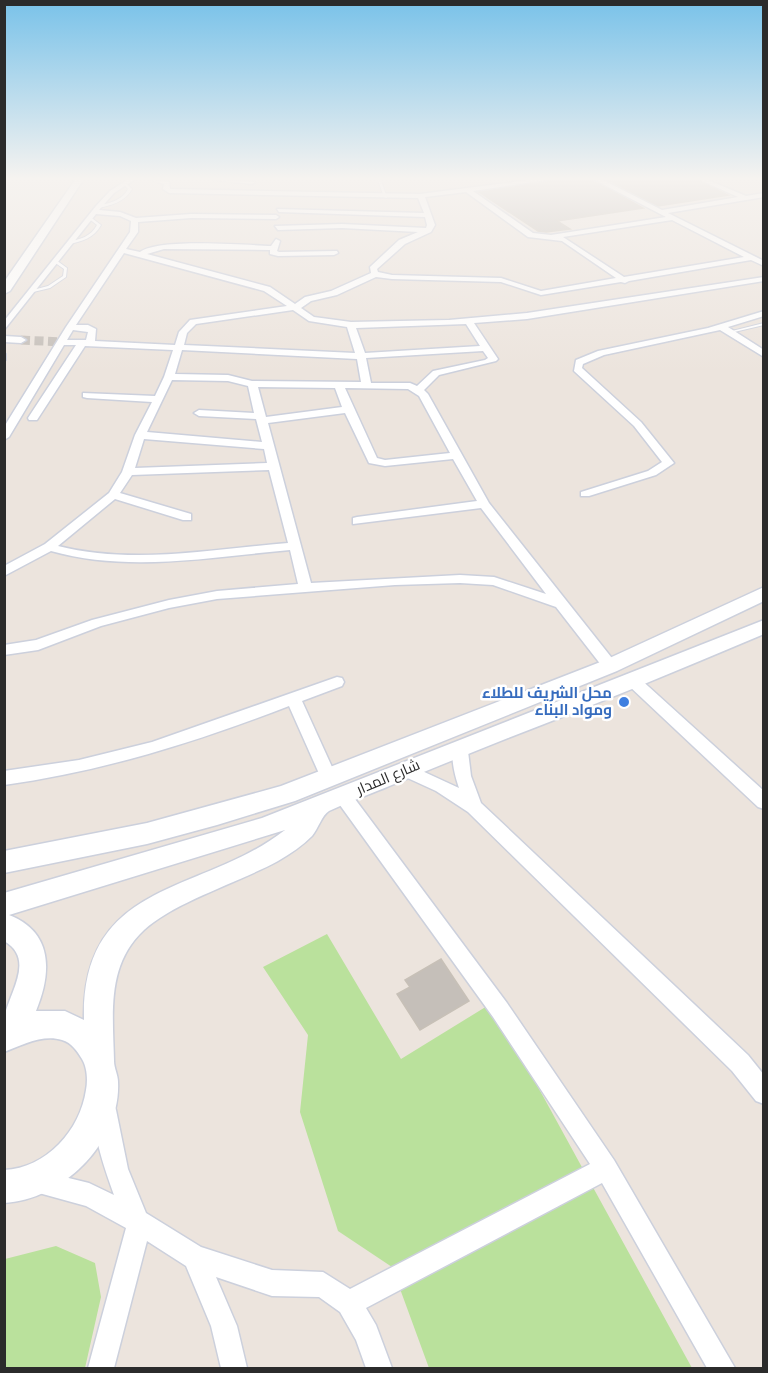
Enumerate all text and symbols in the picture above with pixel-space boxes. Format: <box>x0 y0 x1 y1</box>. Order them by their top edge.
place label: محل الشريف للطلاء ومواد البناء <box>482 684 612 719</box>
marker: محل الشريف للطلاء ومواد البناء <box>617 695 631 709</box>
street label: شارع المدار <box>353 756 423 801</box>

